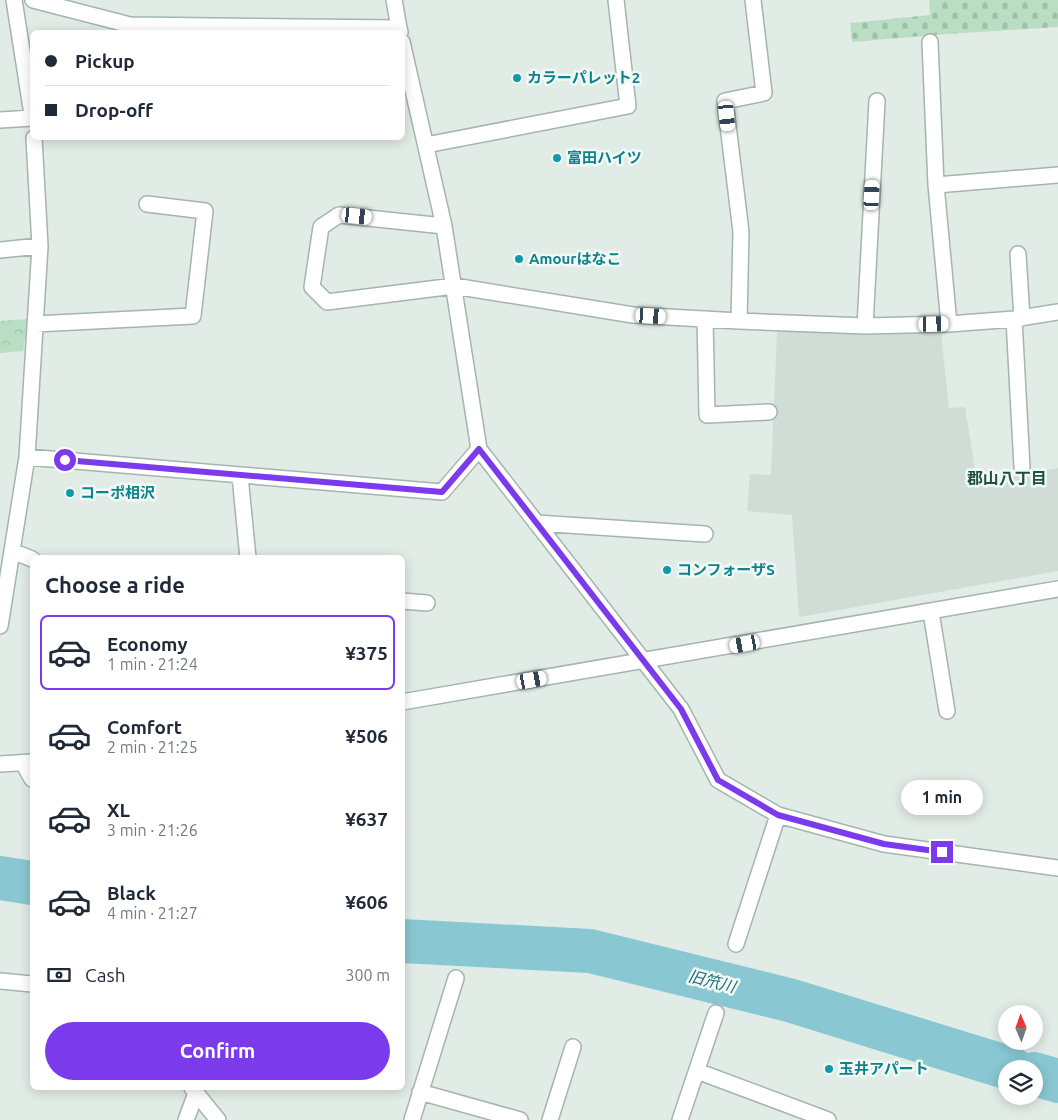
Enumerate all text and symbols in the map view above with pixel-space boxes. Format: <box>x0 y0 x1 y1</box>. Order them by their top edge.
text: Pickup <box>75 50 135 72</box>
place label: カラーパレット2 <box>527 69 640 86</box>
marker: カラーパレット2 <box>511 72 523 84</box>
text: Drop-off <box>75 99 153 121</box>
car <box>717 100 736 132</box>
place label: 富田ハイツ <box>567 149 642 166</box>
marker: 富田ハイツ <box>551 152 563 164</box>
car <box>863 180 880 210</box>
car <box>341 207 372 225</box>
place label: Amourはなこ <box>529 250 621 267</box>
marker: Amourはなこ <box>513 253 525 265</box>
car <box>635 308 666 324</box>
car <box>918 316 949 332</box>
route start <box>54 449 76 471</box>
district label: 郡山八丁目 <box>967 469 1047 487</box>
place label: コーポ相沢 <box>80 484 155 501</box>
marker: コーポ相沢 <box>64 487 76 499</box>
place label: コンフォーザS <box>677 561 775 578</box>
marker: コンフォーザS <box>661 564 673 576</box>
text: Choose a ride <box>45 572 185 597</box>
icon: car <box>47 630 92 675</box>
text: Economy <box>107 633 188 655</box>
car <box>728 634 761 654</box>
text: ¥375 <box>345 642 388 664</box>
text: 1 min · 21:24 <box>107 655 198 673</box>
car <box>515 670 548 690</box>
icon: car <box>47 713 92 758</box>
text: Comfort <box>107 716 182 738</box>
text: ¥506 <box>345 725 388 747</box>
text: 2 min · 21:25 <box>107 738 198 756</box>
callout: 1 min <box>901 780 983 814</box>
text: 1 min <box>922 788 962 806</box>
icon: car <box>47 796 92 841</box>
text: XL <box>107 799 130 821</box>
text: ¥637 <box>345 808 388 830</box>
text: 3 min · 21:26 <box>107 821 198 839</box>
route end <box>931 841 953 863</box>
icon: car <box>47 879 92 924</box>
text: Black <box>107 882 156 904</box>
text: ¥606 <box>345 891 388 913</box>
text: 4 min · 21:27 <box>107 904 198 922</box>
icon: cash <box>45 961 73 989</box>
text: Cash <box>85 964 126 986</box>
text: 300 m <box>345 966 390 984</box>
water label: 旧笊川 <box>687 966 739 996</box>
north arrow <box>998 1005 1042 1050</box>
map controls <box>998 1005 1043 1105</box>
button: Confirm <box>45 1022 390 1080</box>
place label: 玉井アパート <box>839 1060 929 1077</box>
button: layers <box>998 1060 1043 1105</box>
marker: 玉井アパート <box>823 1063 835 1075</box>

